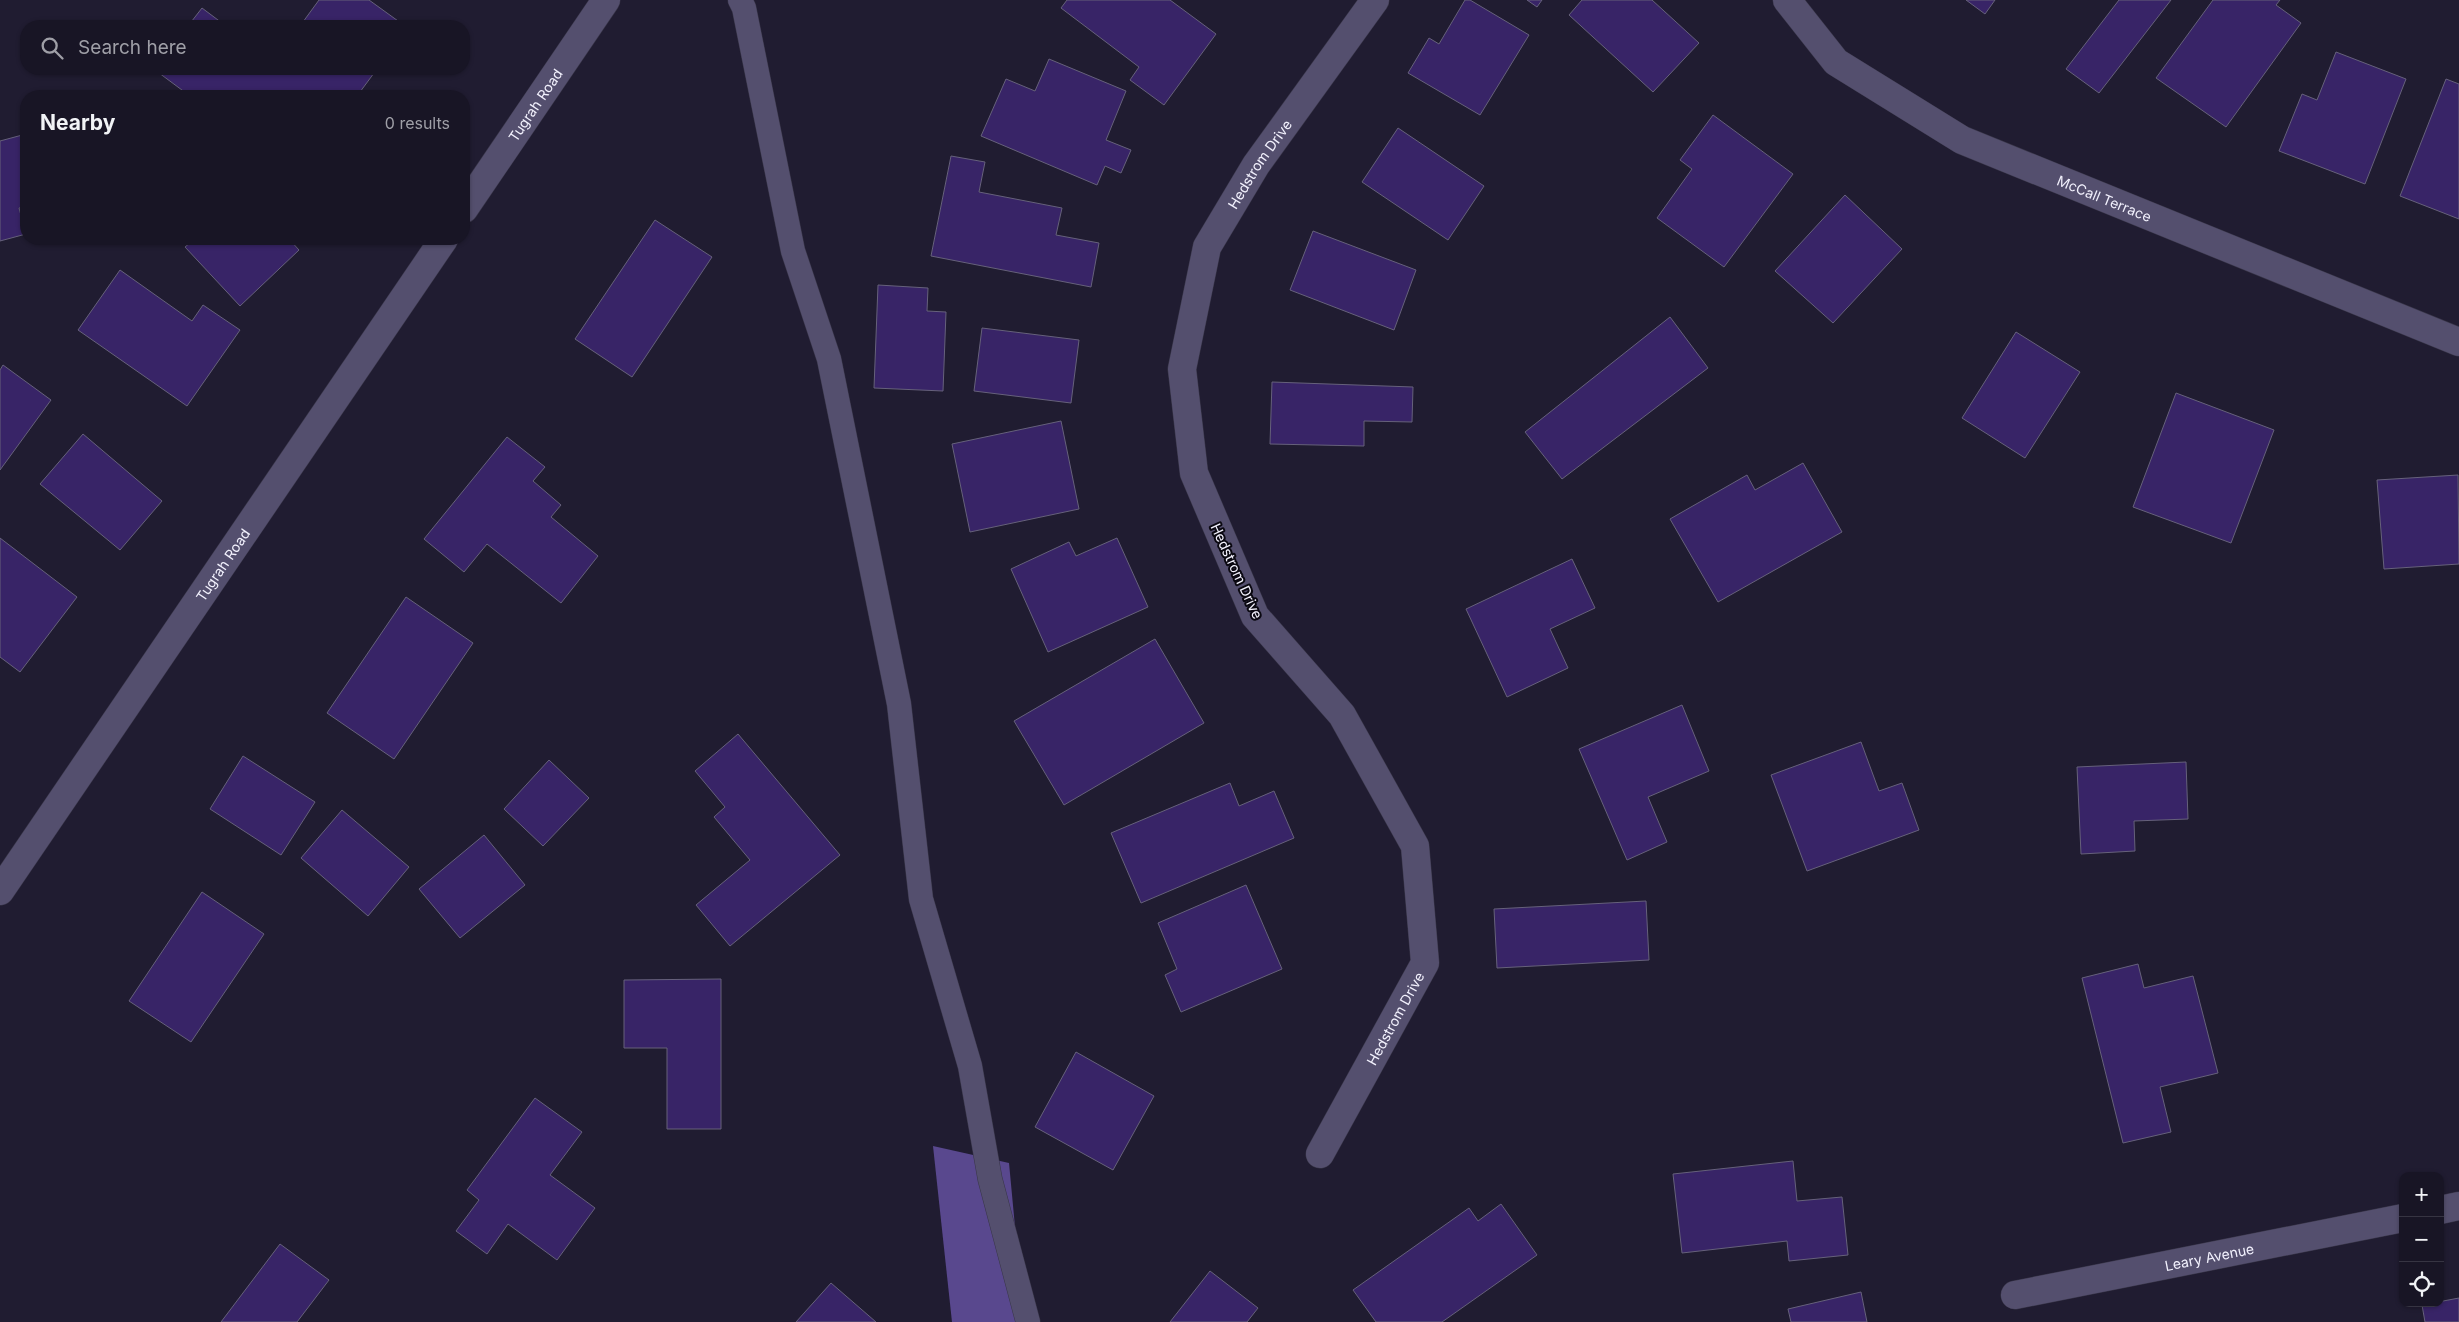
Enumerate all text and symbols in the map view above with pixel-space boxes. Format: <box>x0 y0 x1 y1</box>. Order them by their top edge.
search box <box>20 20 470 75</box>
icon: search <box>38 34 66 62</box>
text: Search here <box>78 36 187 59</box>
street label: Tugrah Road <box>504 65 565 144</box>
text: Nearby <box>40 110 115 135</box>
text: 0 results <box>385 113 450 133</box>
street label: Hedstrom Drive <box>1223 116 1295 212</box>
street label: McCall Terrace <box>2055 171 2154 225</box>
street label: Hedstrom Drive <box>1207 521 1267 621</box>
street label: Tugrah Road <box>192 525 253 604</box>
street label: Hedstrom Drive <box>1362 969 1427 1068</box>
map controls <box>2399 1172 2444 1307</box>
button: + <box>2399 1172 2444 1217</box>
button: − <box>2399 1217 2444 1262</box>
street label: Leary Avenue <box>2163 1239 2255 1274</box>
button: locate <box>2399 1262 2444 1307</box>

